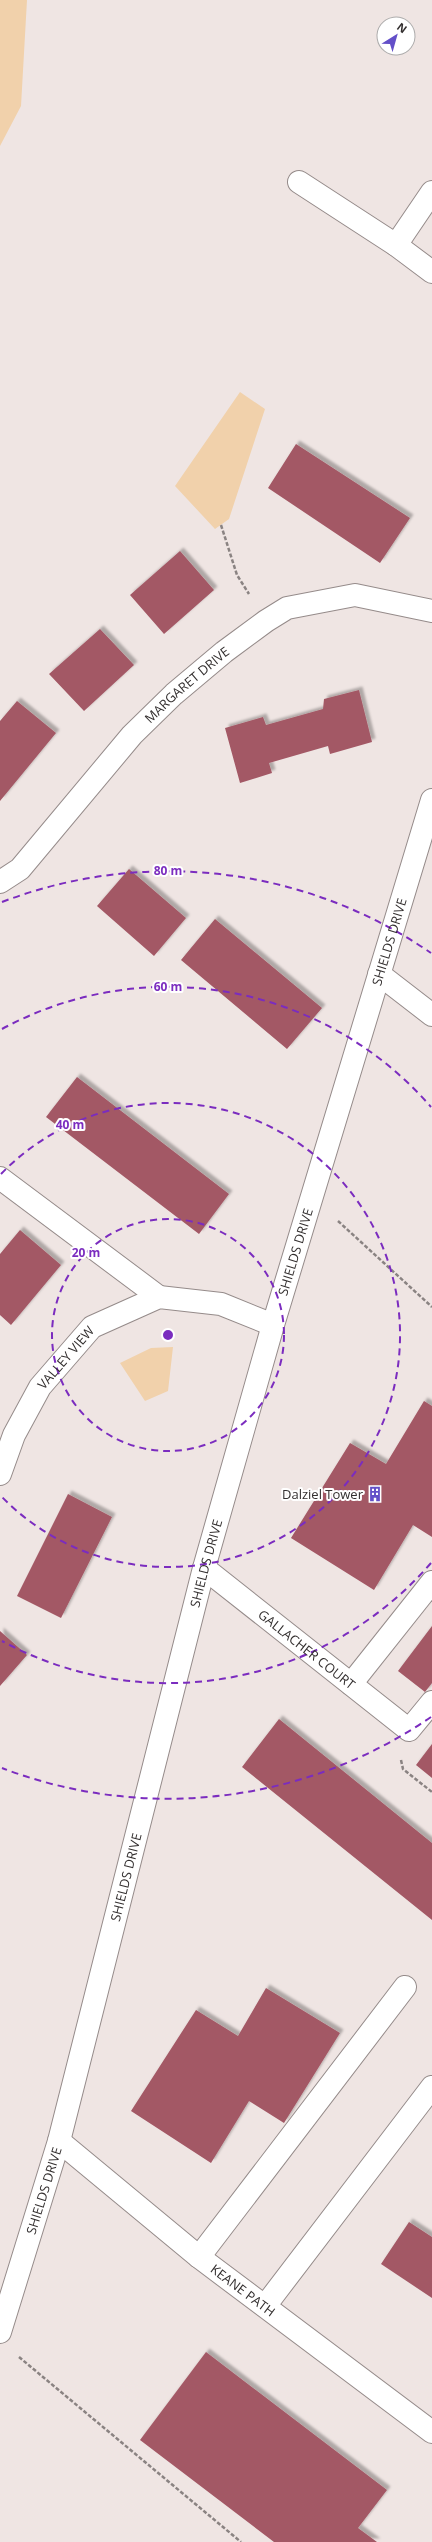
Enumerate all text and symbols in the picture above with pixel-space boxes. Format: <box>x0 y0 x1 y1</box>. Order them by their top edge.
north arrow <box>376 16 416 56</box>
text: N <box>394 19 410 36</box>
street label: MARGARET DRIVE <box>141 642 233 727</box>
text: 80 m <box>154 862 182 879</box>
street label: SHIELDS DRIVE <box>367 896 411 988</box>
text: 60 m <box>154 978 182 995</box>
text: 40 m <box>56 1116 84 1133</box>
street label: SHIELDS DRIVE <box>273 1206 317 1298</box>
text: 20 m <box>72 1244 100 1261</box>
street label: VALLEY VIEW <box>33 1322 98 1393</box>
centre of rings <box>161 1328 175 1342</box>
place label: Dalziel Tower <box>282 1485 364 1503</box>
building icon: Dalziel Tower <box>366 1485 384 1503</box>
street label: SHIELDS DRIVE <box>185 1517 226 1609</box>
street label: GALLACHER COURT <box>255 1605 360 1694</box>
street label: SHIELDS DRIVE <box>106 1831 146 1923</box>
street label: SHIELDS DRIVE <box>22 2145 66 2236</box>
street label: KEANE PATH <box>207 2260 279 2320</box>

